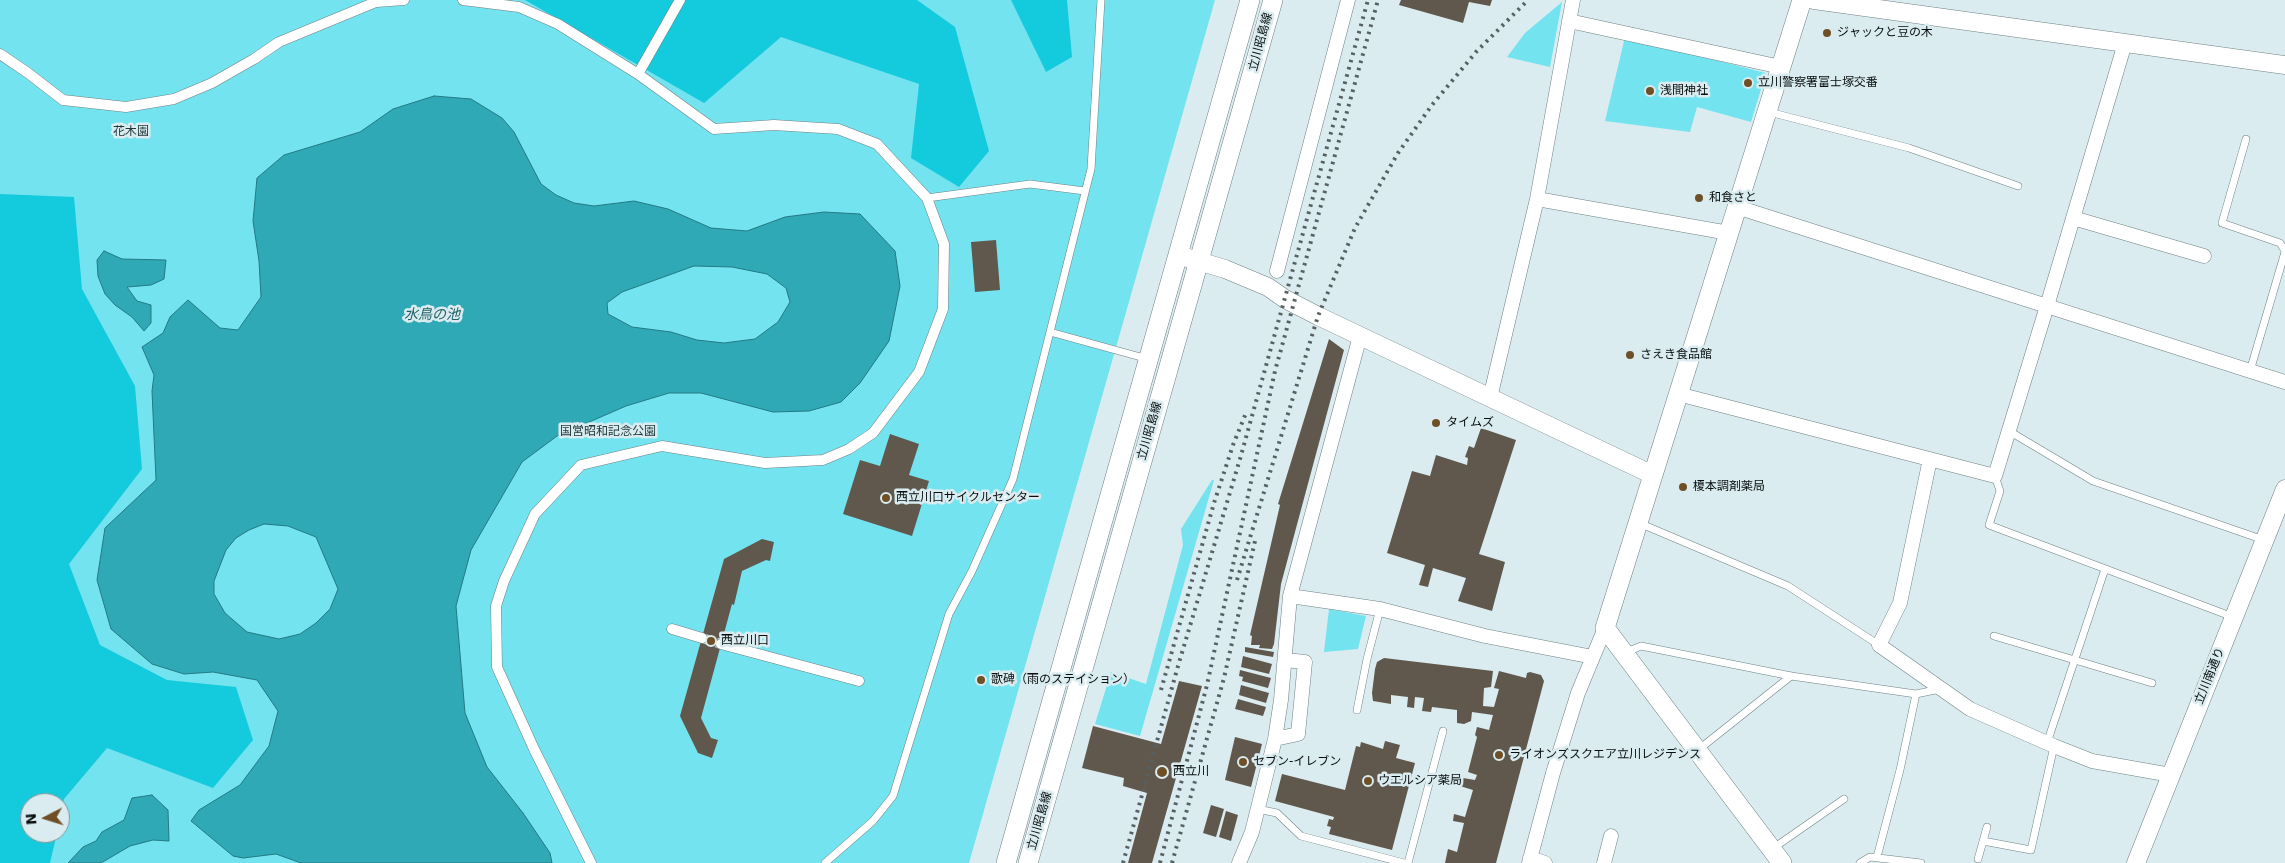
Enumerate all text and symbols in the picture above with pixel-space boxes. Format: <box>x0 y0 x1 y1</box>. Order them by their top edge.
street label: 立川昭島線 <box>1246 11 1276 73</box>
place label: ジャックと豆の木 <box>1837 26 1933 40</box>
marker: ジャックと豆の木 <box>1821 27 1833 39</box>
place label: 立川警察署富士塚交番 <box>1758 76 1878 90</box>
marker: 立川警察署富士塚交番 <box>1742 77 1754 89</box>
place label: 浅間神社 <box>1660 84 1708 98</box>
marker: 浅間神社 <box>1644 85 1656 97</box>
park label: 花木園 <box>113 125 149 139</box>
place label: 和食さと <box>1709 191 1757 205</box>
marker: 和食さと <box>1693 192 1705 204</box>
water label: 水鳥の池 <box>404 307 460 323</box>
place label: さえき食品館 <box>1640 348 1712 362</box>
marker: さえき食品館 <box>1624 349 1636 361</box>
street label: 立川昭島線 <box>1135 400 1165 462</box>
place label: タイムズ <box>1446 416 1494 430</box>
marker: タイムズ <box>1430 417 1442 429</box>
park label: 国営昭和記念公園 <box>560 425 656 439</box>
place label: 榎本調剤薬局 <box>1693 480 1765 494</box>
marker: 榎本調剤薬局 <box>1677 481 1689 493</box>
place label: 西立川口サイクルセンター <box>896 491 1040 505</box>
marker: 西立川口サイクルセンター <box>880 492 892 504</box>
place label: 西立川口 <box>721 634 769 648</box>
marker: 西立川口 <box>705 635 717 647</box>
street label: 立川南通り <box>2192 645 2228 707</box>
place label: 歌碑（雨のステイション） <box>991 673 1135 687</box>
marker: 歌碑（雨のステイション） <box>975 674 987 686</box>
place label: ライオンズスクエア立川レジデンス <box>1509 748 1701 762</box>
marker: ライオンズスクエア立川レジデンス <box>1493 749 1505 761</box>
place label: セブン-イレブン <box>1253 755 1341 769</box>
marker: セブン-イレブン <box>1237 756 1249 768</box>
marker: 西立川 <box>1155 765 1169 779</box>
place label: 西立川 <box>1173 765 1209 779</box>
place label: ウエルシア薬局 <box>1378 774 1462 788</box>
marker: ウエルシア薬局 <box>1362 775 1374 787</box>
street label: 立川昭島線 <box>1025 790 1055 852</box>
north arrow <box>20 793 70 843</box>
text: N <box>23 813 40 826</box>

